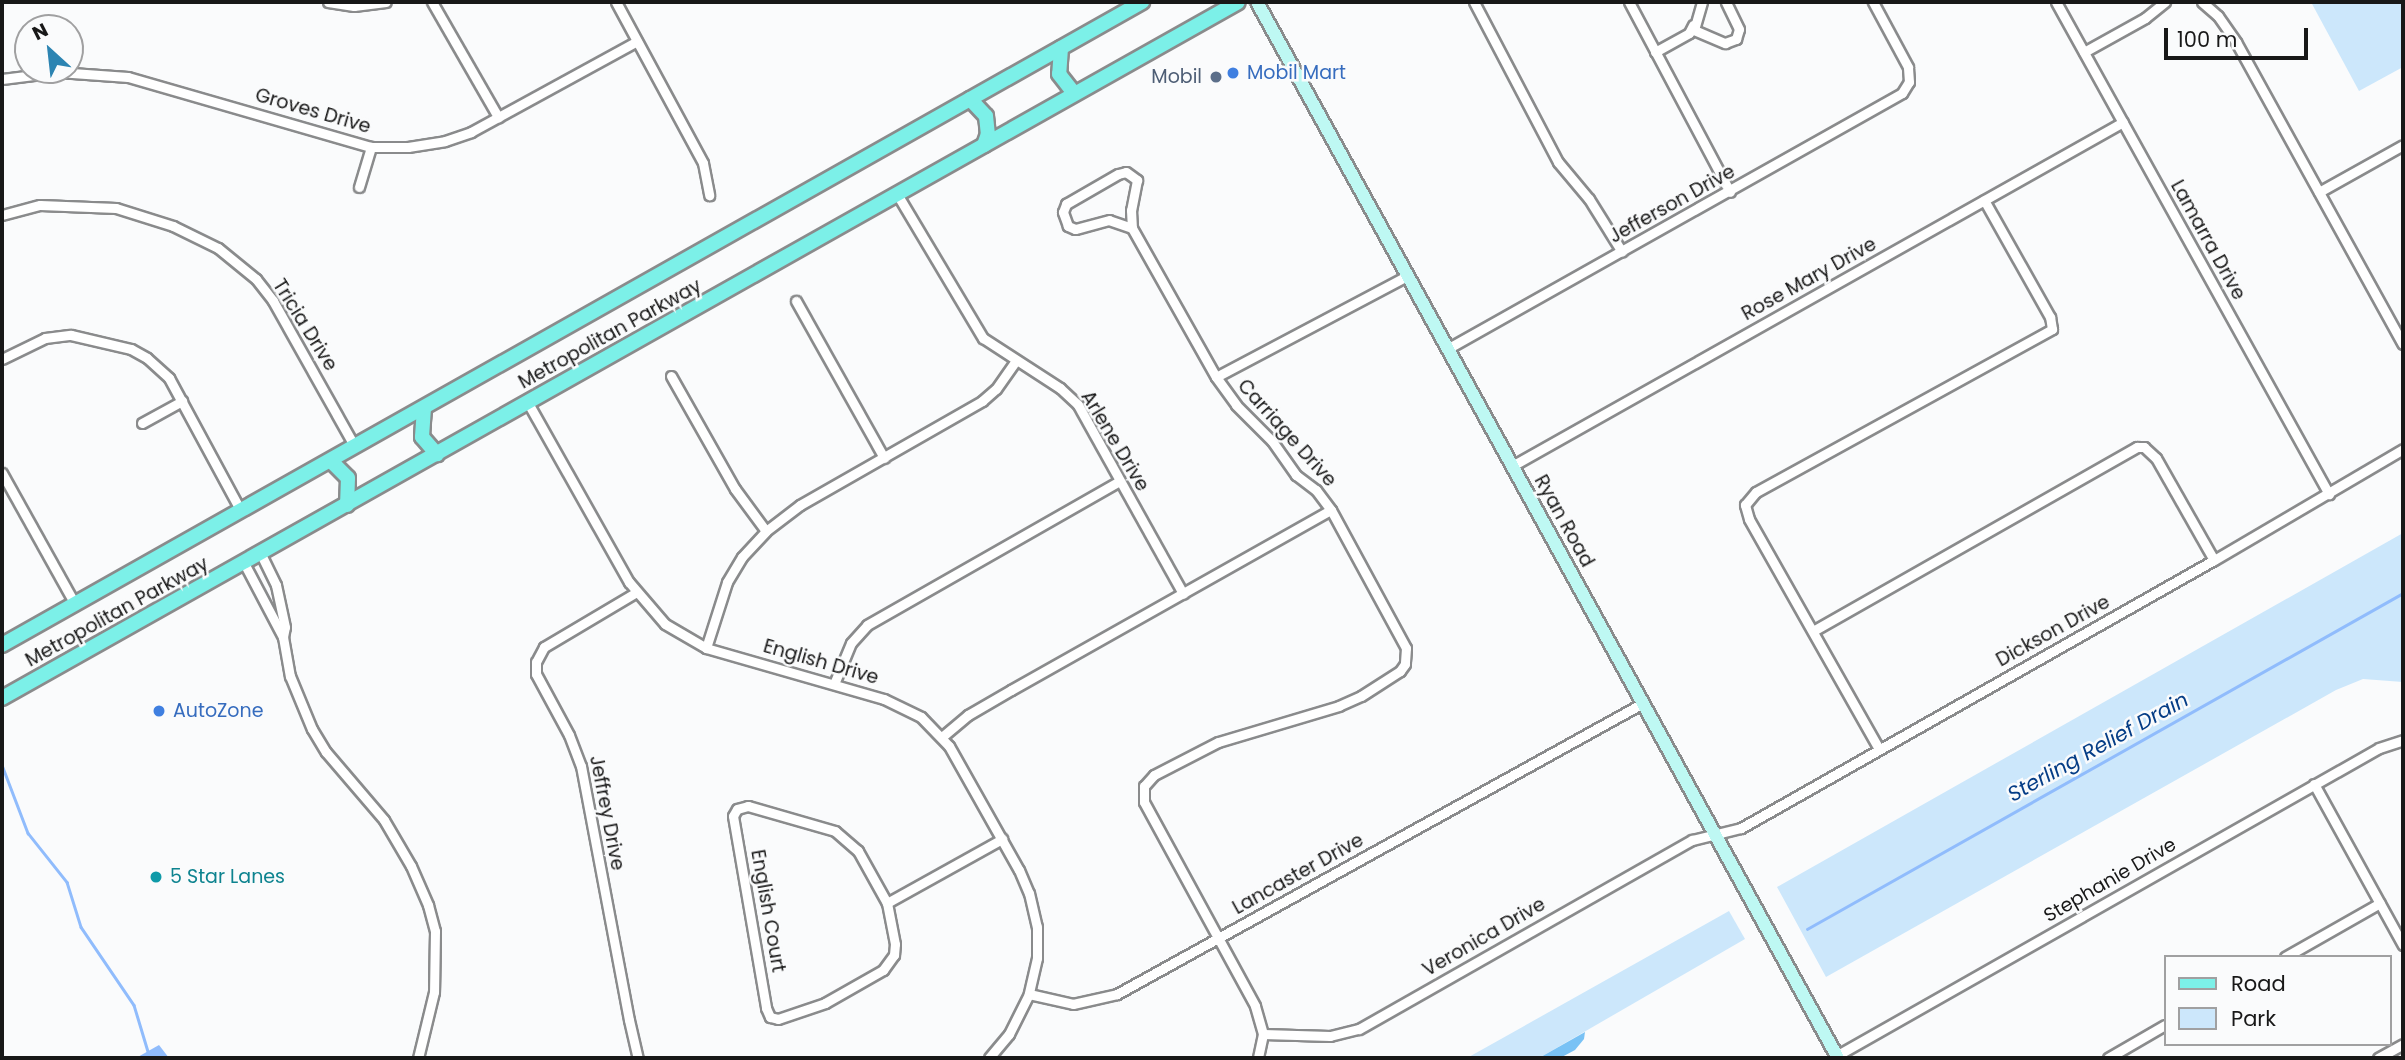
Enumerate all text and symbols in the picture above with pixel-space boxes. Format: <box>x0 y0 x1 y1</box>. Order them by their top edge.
north arrow <box>14 14 84 84</box>
scale bar <box>2167 14 2310 58</box>
text: N <box>28 16 53 47</box>
text: 100 m <box>2177 25 2237 54</box>
place label: Mobil Mart <box>1247 62 1346 84</box>
marker: Mobil Mart <box>1225 65 1241 81</box>
place label: Mobil <box>1151 66 1202 88</box>
marker: Mobil <box>1208 69 1224 85</box>
street label: Groves Drive <box>253 84 373 138</box>
street label: Jefferson Drive <box>1605 160 1739 248</box>
street label: Lamarra Drive <box>2166 176 2250 304</box>
street label: Rose Mary Drive <box>1738 233 1880 325</box>
street label: Metropolitan Parkway <box>515 274 705 394</box>
street label: Tricia Drive <box>268 275 342 375</box>
street label: Carriage Drive <box>1233 375 1341 491</box>
street label: Arlene Drive <box>1076 387 1154 495</box>
street label: Ryan Road <box>1529 471 1599 571</box>
street label: Metropolitan Parkway <box>22 552 212 672</box>
street label: Dickson Drive <box>1992 590 2114 672</box>
street label: English Drive <box>761 635 881 689</box>
water label: Sterling Relief Drain <box>2003 687 2193 807</box>
place label: AutoZone <box>173 700 263 722</box>
marker: AutoZone <box>151 703 167 719</box>
street label: Jeffrey Drive <box>585 754 629 872</box>
street label: Lancaster Drive <box>1229 829 1367 919</box>
street label: Stephanie Drive <box>2040 833 2180 927</box>
street label: English Court <box>746 848 790 974</box>
place label: 5 Star Lanes <box>170 866 285 888</box>
marker: 5 Star Lanes <box>148 869 164 885</box>
street label: Veronica Drive <box>1419 893 1549 981</box>
legend <box>2164 955 2391 1046</box>
text: Road <box>2231 969 2286 998</box>
text: Park <box>2231 1004 2276 1033</box>

